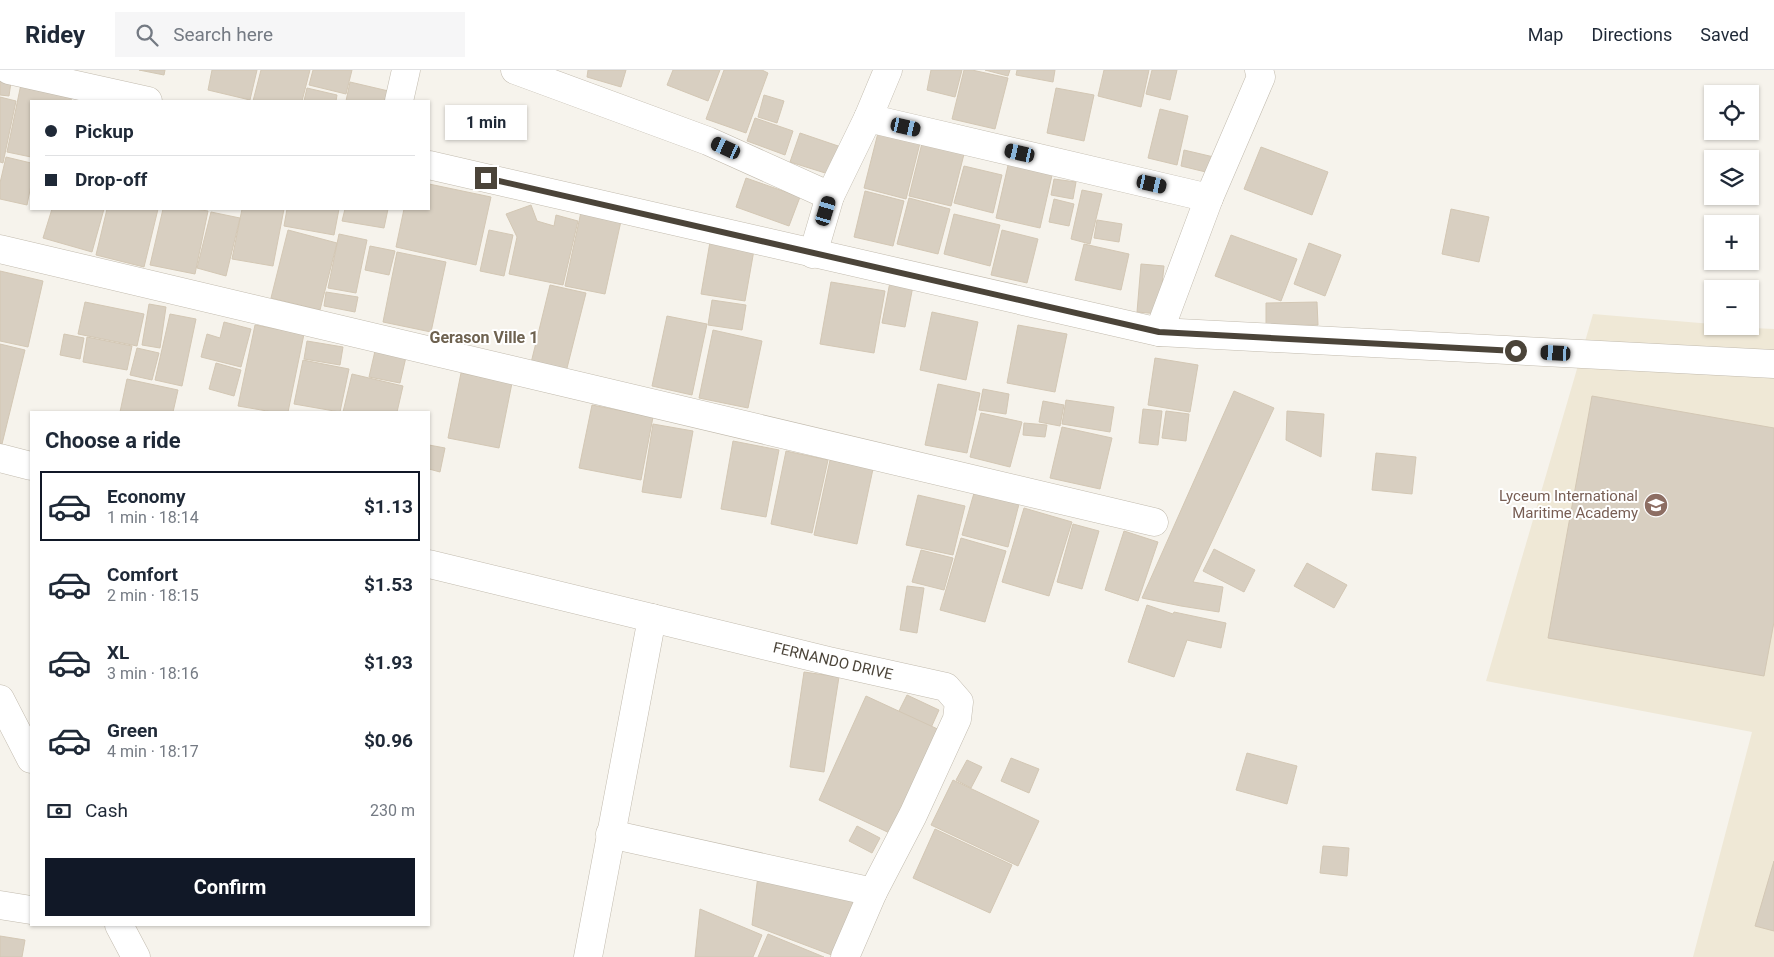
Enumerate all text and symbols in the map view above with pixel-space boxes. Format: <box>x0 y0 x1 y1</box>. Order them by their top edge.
search box <box>115 12 465 57</box>
text: Ridey <box>25 21 85 49</box>
icon: search <box>133 21 161 49</box>
text: Search here <box>173 23 273 46</box>
text: Map <box>1528 24 1563 45</box>
text: Directions <box>1591 24 1672 45</box>
text: Saved <box>1700 24 1749 45</box>
map controls <box>1704 85 1759 335</box>
button: locate <box>1704 85 1759 140</box>
callout: 1 min <box>445 106 527 140</box>
text: 1 min <box>466 113 506 132</box>
car <box>889 116 922 138</box>
text: Pickup <box>75 120 134 143</box>
car <box>709 135 742 161</box>
car <box>1003 142 1036 164</box>
button: layers <box>1704 150 1759 205</box>
route end <box>475 167 497 189</box>
text: Drop-off <box>75 168 147 191</box>
car <box>1135 173 1168 195</box>
car <box>814 194 837 228</box>
button: + <box>1704 215 1759 270</box>
button: − <box>1704 280 1759 335</box>
district label: Gerason Ville 1 <box>430 328 538 347</box>
route start <box>1505 340 1527 362</box>
car <box>1540 345 1571 361</box>
text: Choose a ride <box>45 428 181 453</box>
icon: car <box>47 484 92 529</box>
text: Economy <box>107 485 186 508</box>
place label: Lyceum International Maritime Academy <box>1499 487 1638 522</box>
school or university icon: Lyceum International Maritime Academy <box>1643 492 1669 518</box>
text: $1.13 <box>364 495 413 518</box>
text: 1 min · 18:14 <box>107 508 199 527</box>
icon: car <box>47 562 92 607</box>
text: Comfort <box>107 563 178 586</box>
text: $1.53 <box>364 573 413 596</box>
text: 2 min · 18:15 <box>107 586 199 605</box>
street label: FERNANDO DRIVE <box>771 638 895 684</box>
icon: car <box>47 640 92 685</box>
text: XL <box>107 641 129 664</box>
text: $1.93 <box>364 651 413 674</box>
text: 3 min · 18:16 <box>107 664 199 683</box>
icon: car <box>47 718 92 763</box>
text: Green <box>107 719 158 742</box>
text: $0.96 <box>364 729 413 752</box>
text: 4 min · 18:17 <box>107 742 199 761</box>
icon: cash <box>45 797 73 825</box>
text: Cash <box>85 799 128 822</box>
text: 230 m <box>370 801 415 820</box>
button: Confirm <box>45 858 415 916</box>

